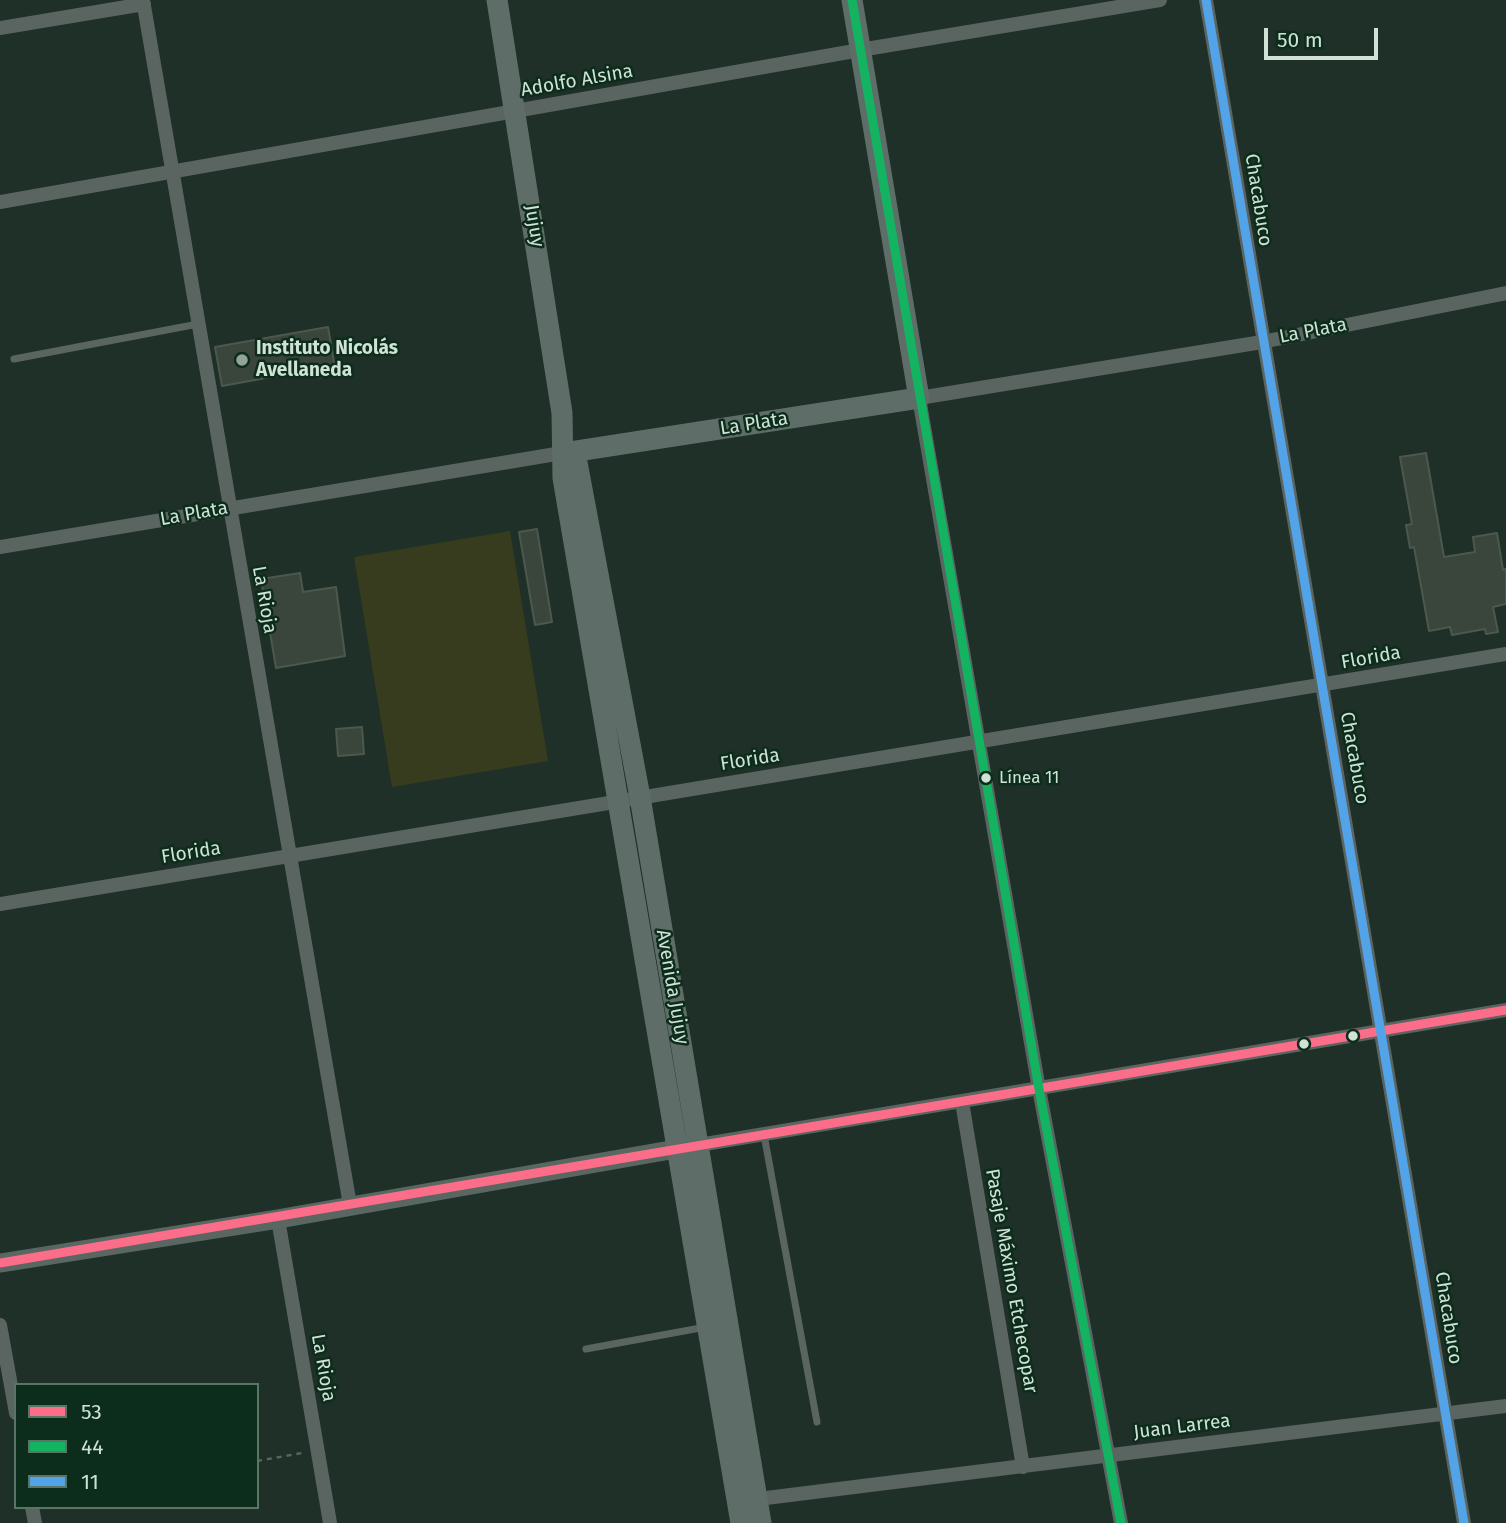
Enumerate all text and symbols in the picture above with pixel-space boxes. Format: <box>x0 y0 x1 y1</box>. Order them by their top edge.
scale bar <box>1268 14 1382 58</box>
text: 50 m <box>1277 27 1323 53</box>
street label: Adolfo Alsina <box>519 60 635 102</box>
street label: Chacabuco <box>1239 152 1277 248</box>
street label: Jujuy <box>519 203 549 249</box>
street label: La Plata <box>1277 313 1349 349</box>
place label: Instituto Nicolás Avellaneda <box>256 338 398 382</box>
marker: Instituto Nicolás Avellaneda <box>234 352 250 368</box>
street label: La Plata <box>718 407 790 441</box>
street label: La Plata <box>158 497 230 531</box>
street label: La Rioja <box>247 564 281 636</box>
street label: Florida <box>1339 642 1403 674</box>
street label: Chacabuco <box>1335 710 1373 806</box>
street label: Florida <box>719 744 781 776</box>
place label: Línea 11 <box>999 768 1059 788</box>
marker: Línea 11 <box>979 771 993 785</box>
street label: Florida <box>160 837 222 869</box>
street label: Avenida Jujuy <box>651 928 693 1046</box>
unlabelled marker <box>1346 1029 1360 1043</box>
unlabelled marker <box>1297 1037 1311 1051</box>
street label: Pasaje Máximo Etchecopar <box>980 1167 1042 1395</box>
street label: Chacabuco <box>1429 1270 1467 1366</box>
street label: La Rioja <box>306 1332 340 1404</box>
legend <box>14 1383 259 1509</box>
text: 53 <box>81 1399 102 1425</box>
street label: Juan Larrea <box>1132 1410 1232 1444</box>
text: 44 <box>81 1434 103 1460</box>
text: 11 <box>81 1469 99 1495</box>

